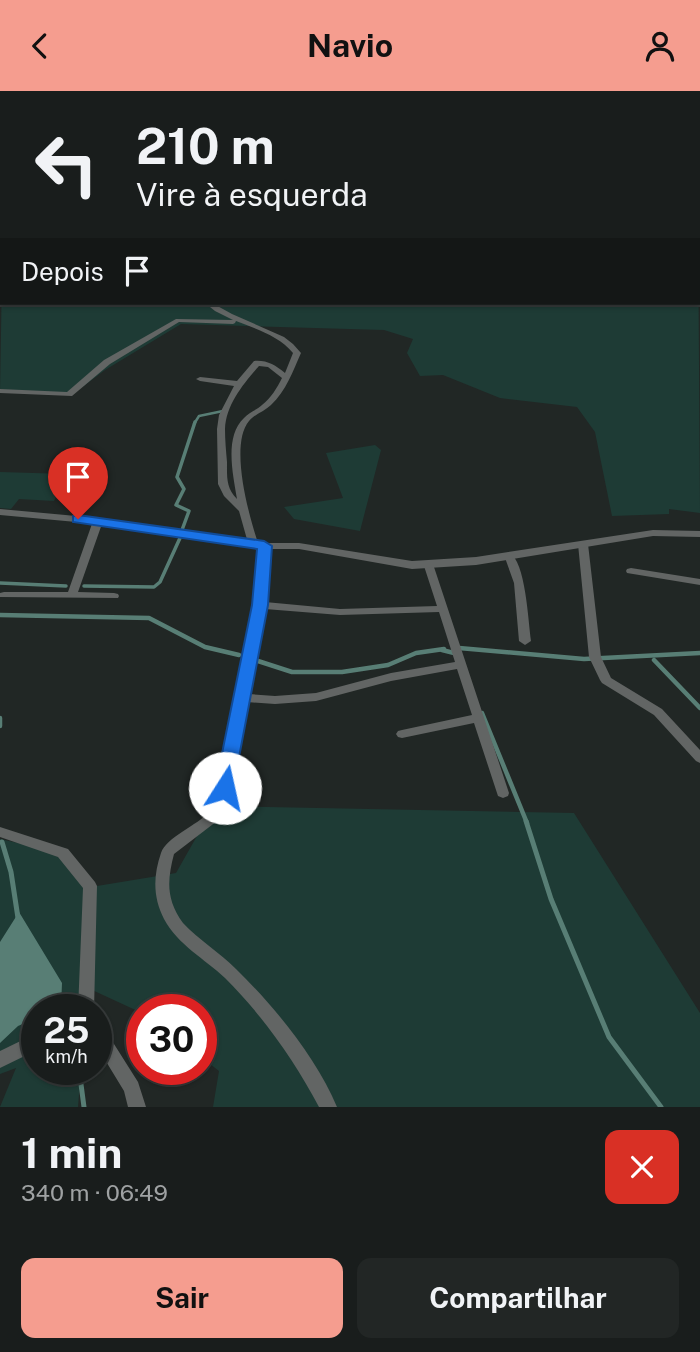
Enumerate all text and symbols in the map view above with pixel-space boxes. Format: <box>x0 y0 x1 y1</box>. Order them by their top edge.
icon: back <box>21 27 59 65</box>
text: Navio <box>307 27 393 64</box>
icon: person <box>641 27 679 65</box>
text: 210 m <box>136 117 275 175</box>
icon: left <box>21 119 112 210</box>
text: Vire à esquerda <box>136 176 368 213</box>
icon: arrive <box>118 252 156 290</box>
text: Depois <box>21 256 104 287</box>
pin <box>48 447 108 519</box>
icon: arrive <box>59 458 97 496</box>
position arrow <box>188 751 262 825</box>
speed limit sign: 30 <box>126 994 217 1085</box>
text: 25 <box>44 1010 89 1051</box>
text: km/h <box>45 1046 88 1067</box>
text: 1 min <box>21 1128 122 1177</box>
button: close <box>605 1130 679 1204</box>
text: 340 m · 06:49 <box>21 1179 168 1206</box>
button: Sair <box>21 1258 343 1338</box>
button: Compartilhar <box>357 1258 679 1338</box>

